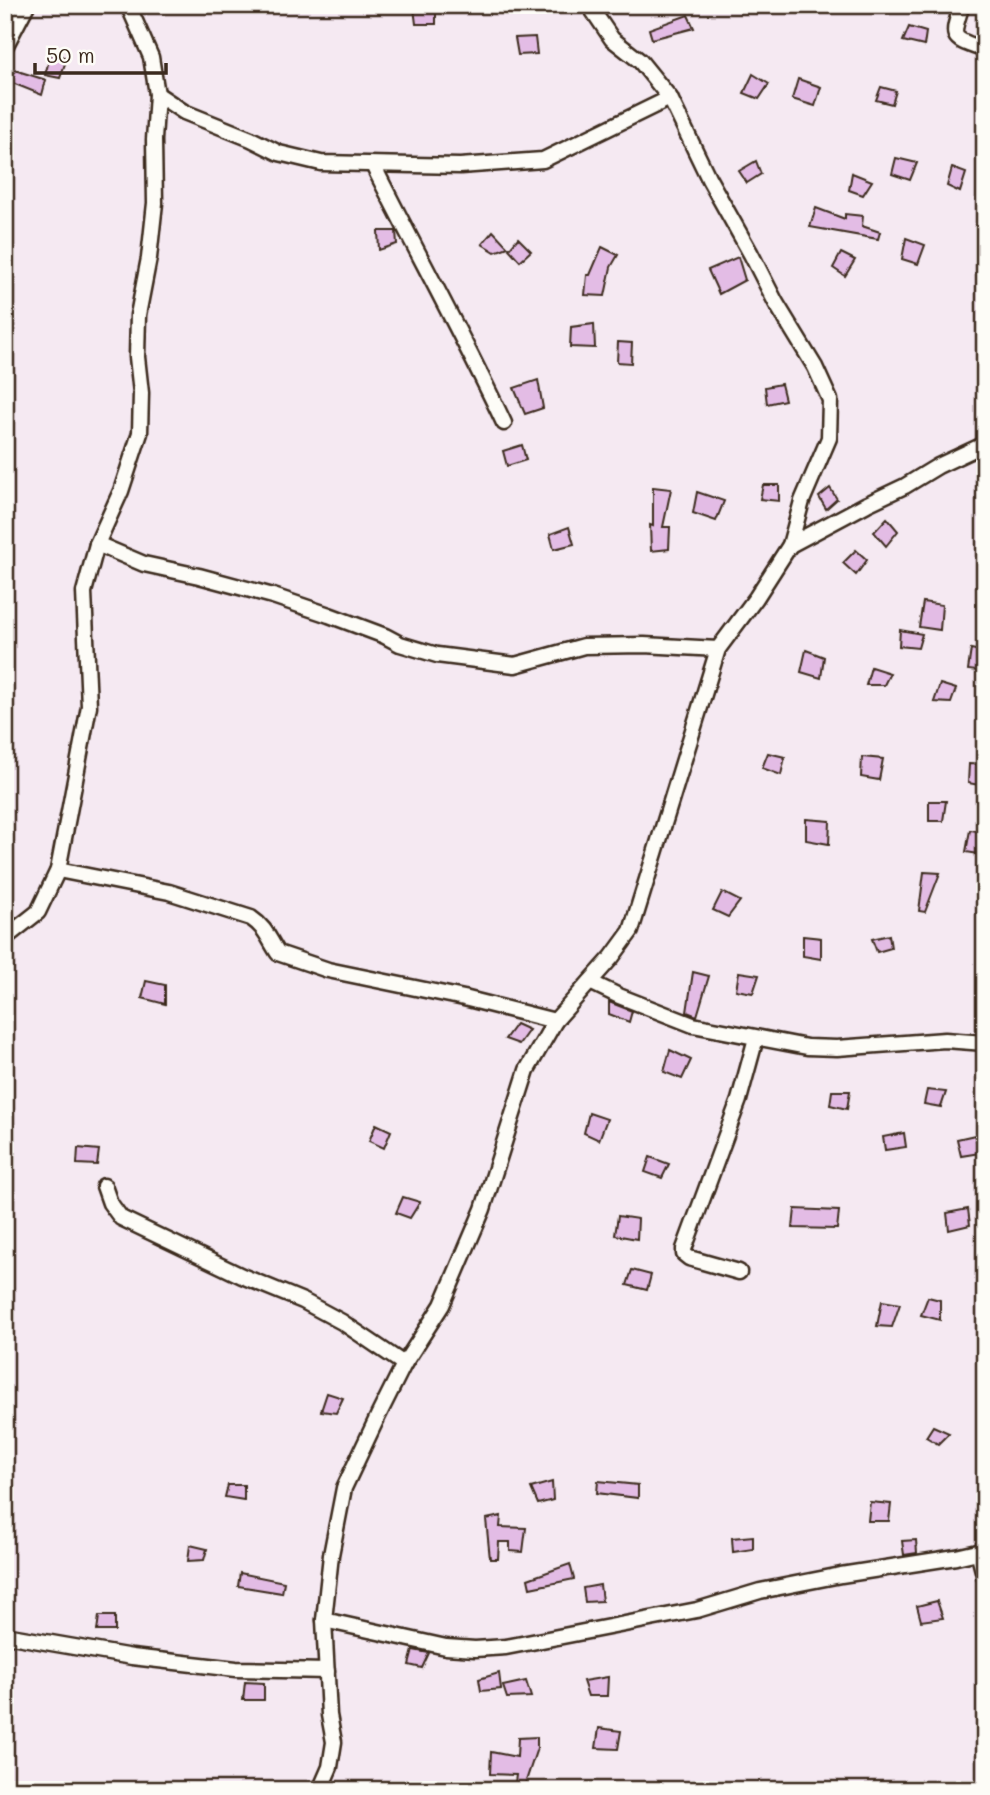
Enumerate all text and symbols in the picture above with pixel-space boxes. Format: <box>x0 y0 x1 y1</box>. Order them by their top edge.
scale bar <box>35 32 166 76</box>
text: 50 m <box>46 41 95 68</box>

